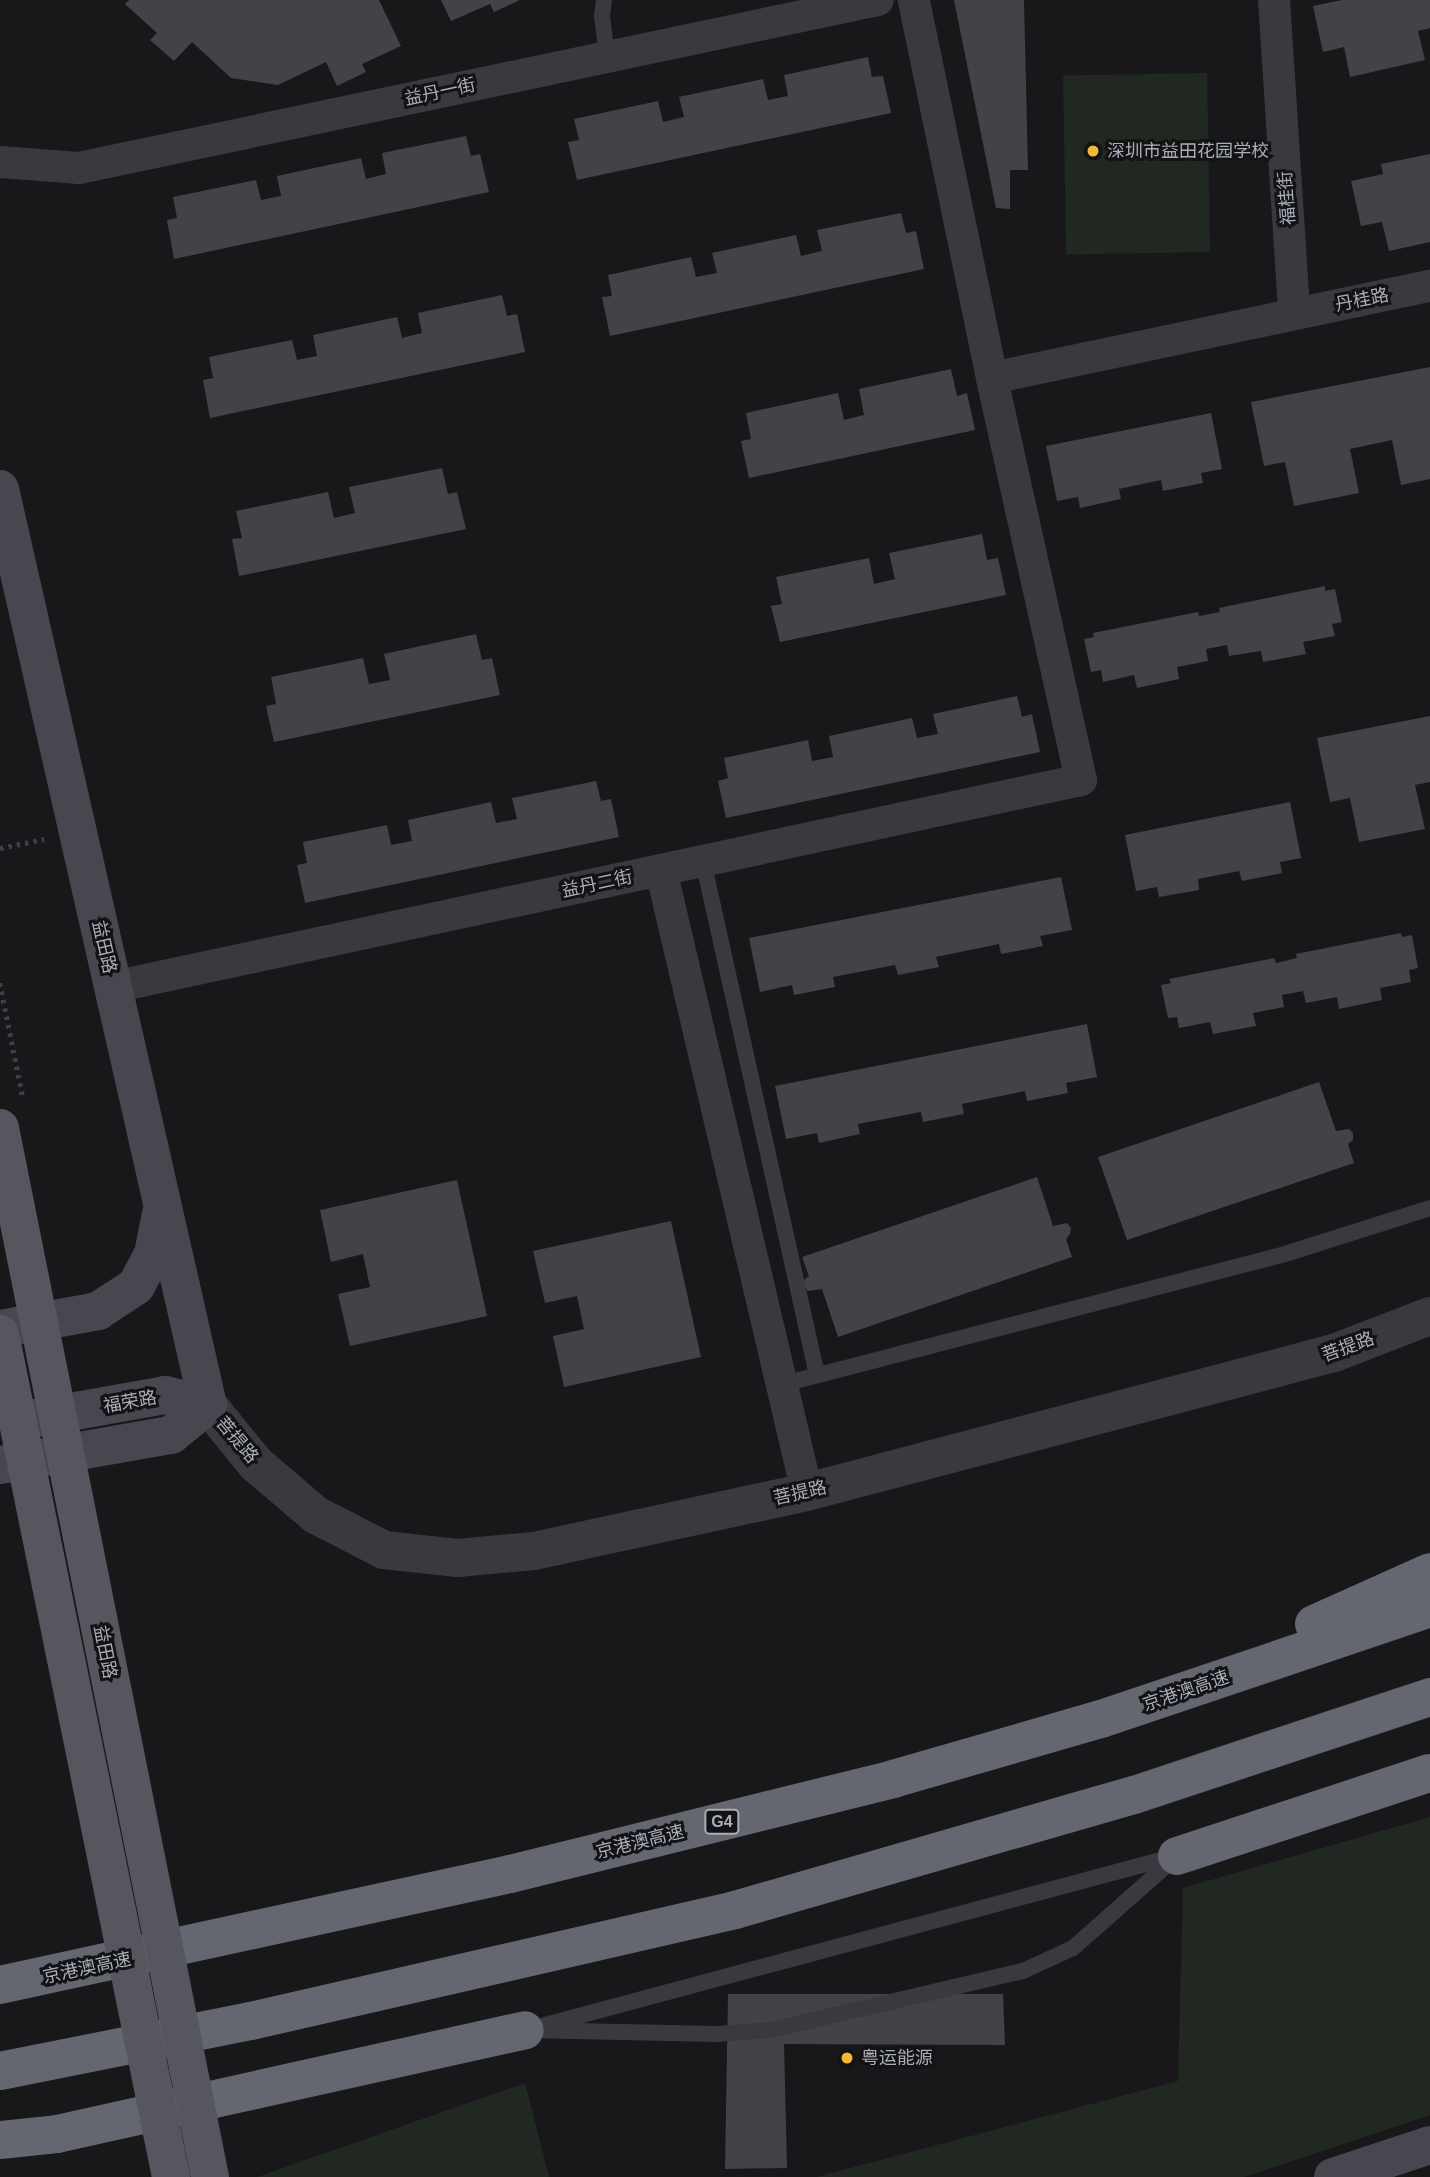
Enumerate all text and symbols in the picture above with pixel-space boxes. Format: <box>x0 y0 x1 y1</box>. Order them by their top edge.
street label: 益丹一街 <box>403 74 477 110</box>
place label: 深圳市益田花园学校 <box>1107 140 1269 162</box>
marker: 深圳市益田花园学校 <box>1085 143 1101 159</box>
street label: 福桂街 <box>1274 170 1300 226</box>
street label: 丹桂路 <box>1333 284 1391 316</box>
street label: 益丹二街 <box>560 866 634 902</box>
street label: 益田路 <box>87 918 121 976</box>
street label: 菩提路 <box>1319 1328 1377 1366</box>
street label: 福荣路 <box>102 1387 158 1417</box>
street label: 菩提路 <box>211 1412 263 1468</box>
street label: 菩提路 <box>771 1476 829 1510</box>
street label: 益田路 <box>89 1623 121 1681</box>
street label: 京港澳高速 <box>1140 1666 1232 1716</box>
road number: G4 <box>703 1810 741 1834</box>
street label: 京港澳高速 <box>594 1821 686 1863</box>
street label: 京港澳高速 <box>41 1948 133 1988</box>
place label: 粤运能源 <box>861 2047 933 2069</box>
marker: 粤运能源 <box>839 2050 855 2066</box>

